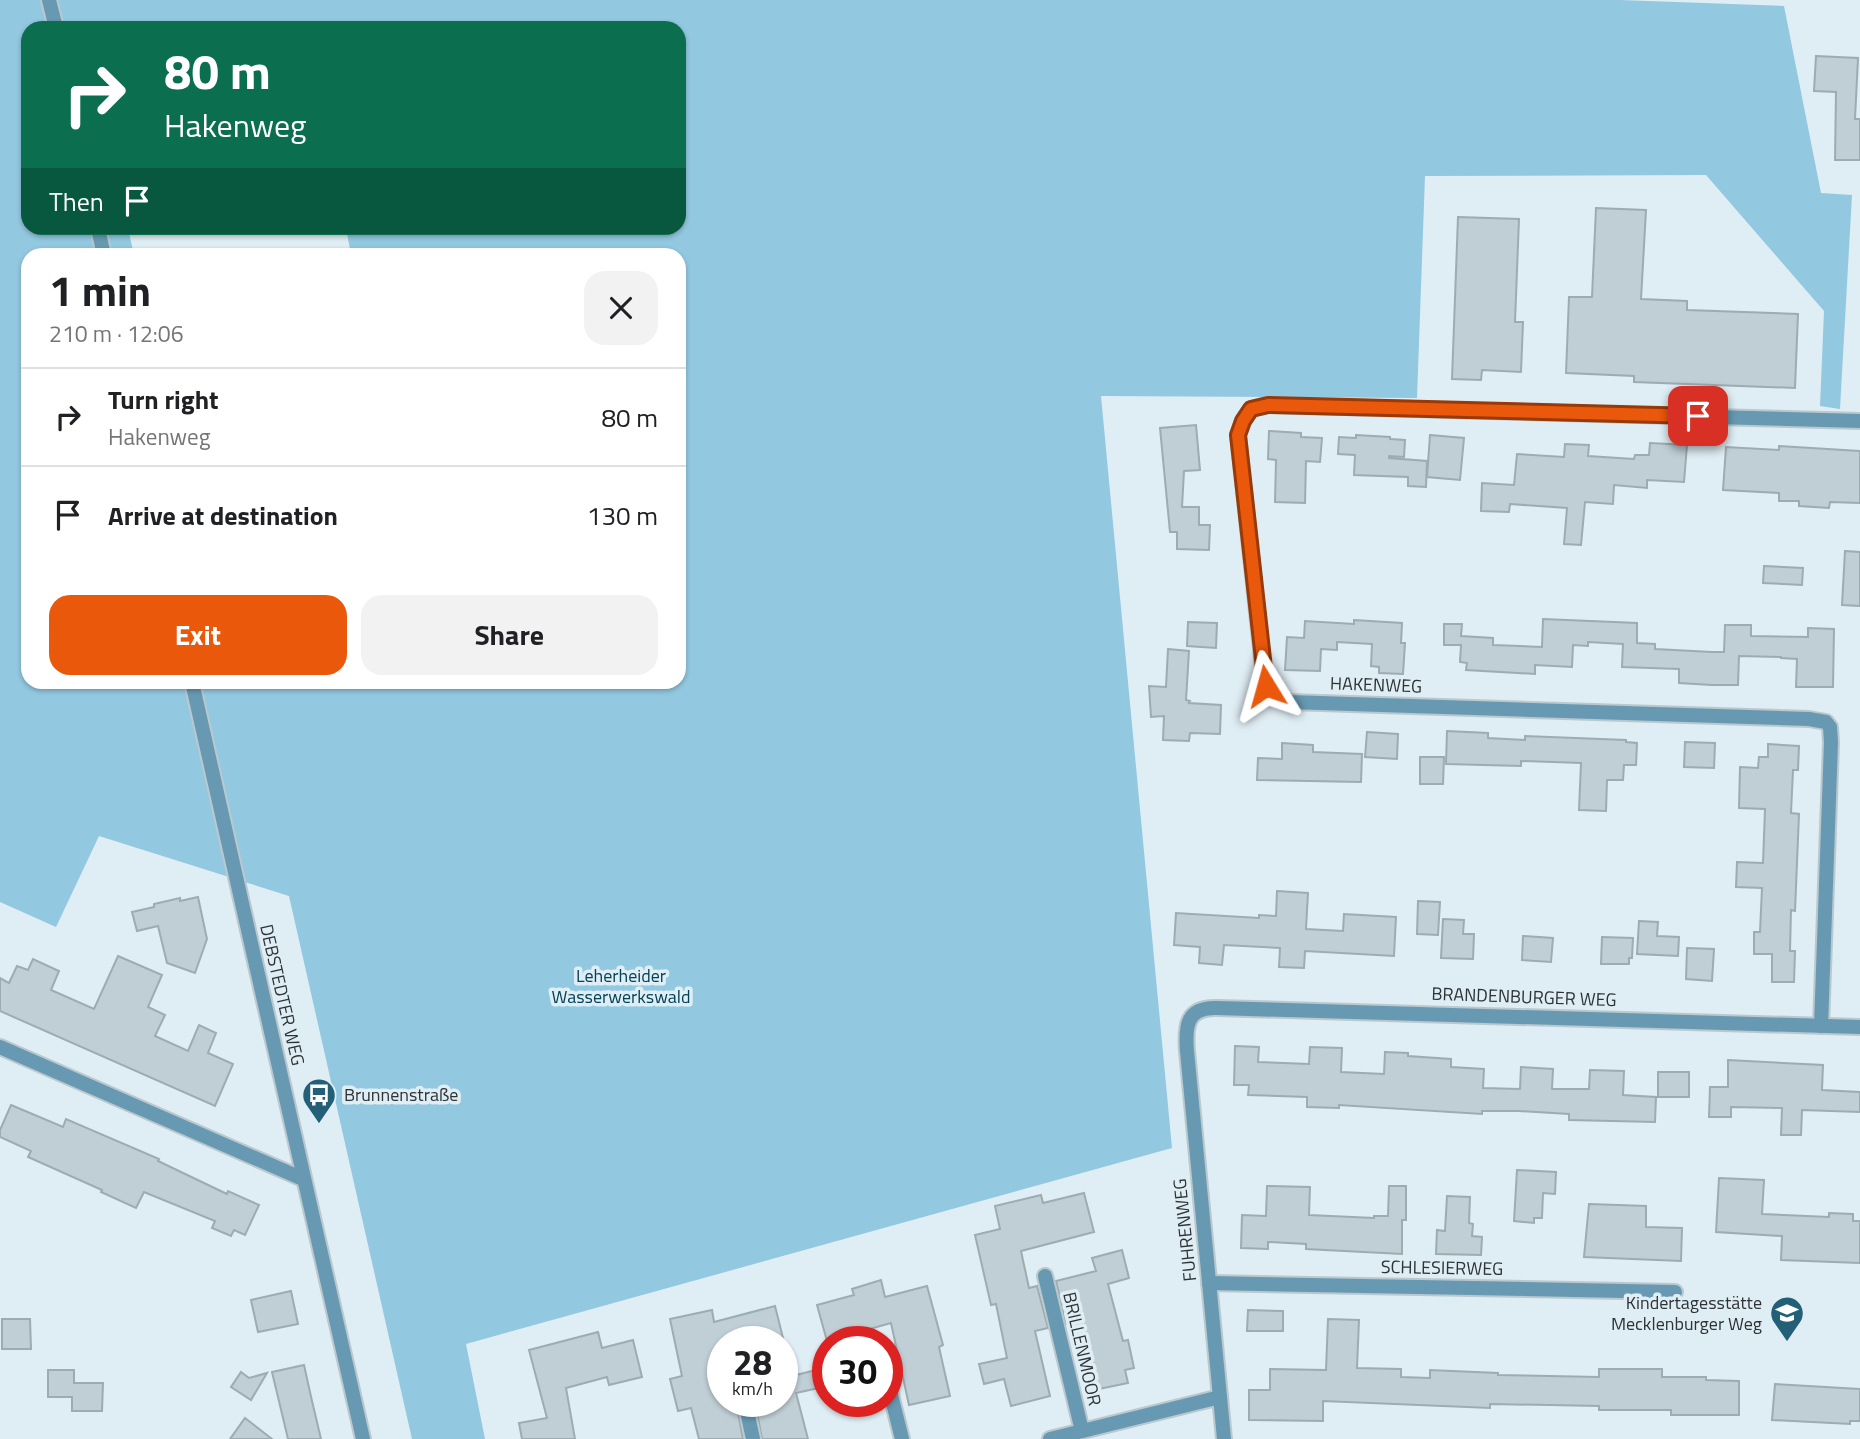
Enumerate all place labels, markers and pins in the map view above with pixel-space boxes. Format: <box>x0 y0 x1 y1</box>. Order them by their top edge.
pin <box>1668 386 1728 446</box>
bus stop icon: Brunnenstraße <box>300 1076 338 1125</box>
place label: Brunnenstraße <box>344 1081 458 1108</box>
place label: Kindertagesstätte Mecklenburger Weg <box>1611 1289 1762 1337</box>
school or university icon: Kindertagesstätte Mecklenburger Weg <box>1768 1294 1806 1343</box>

